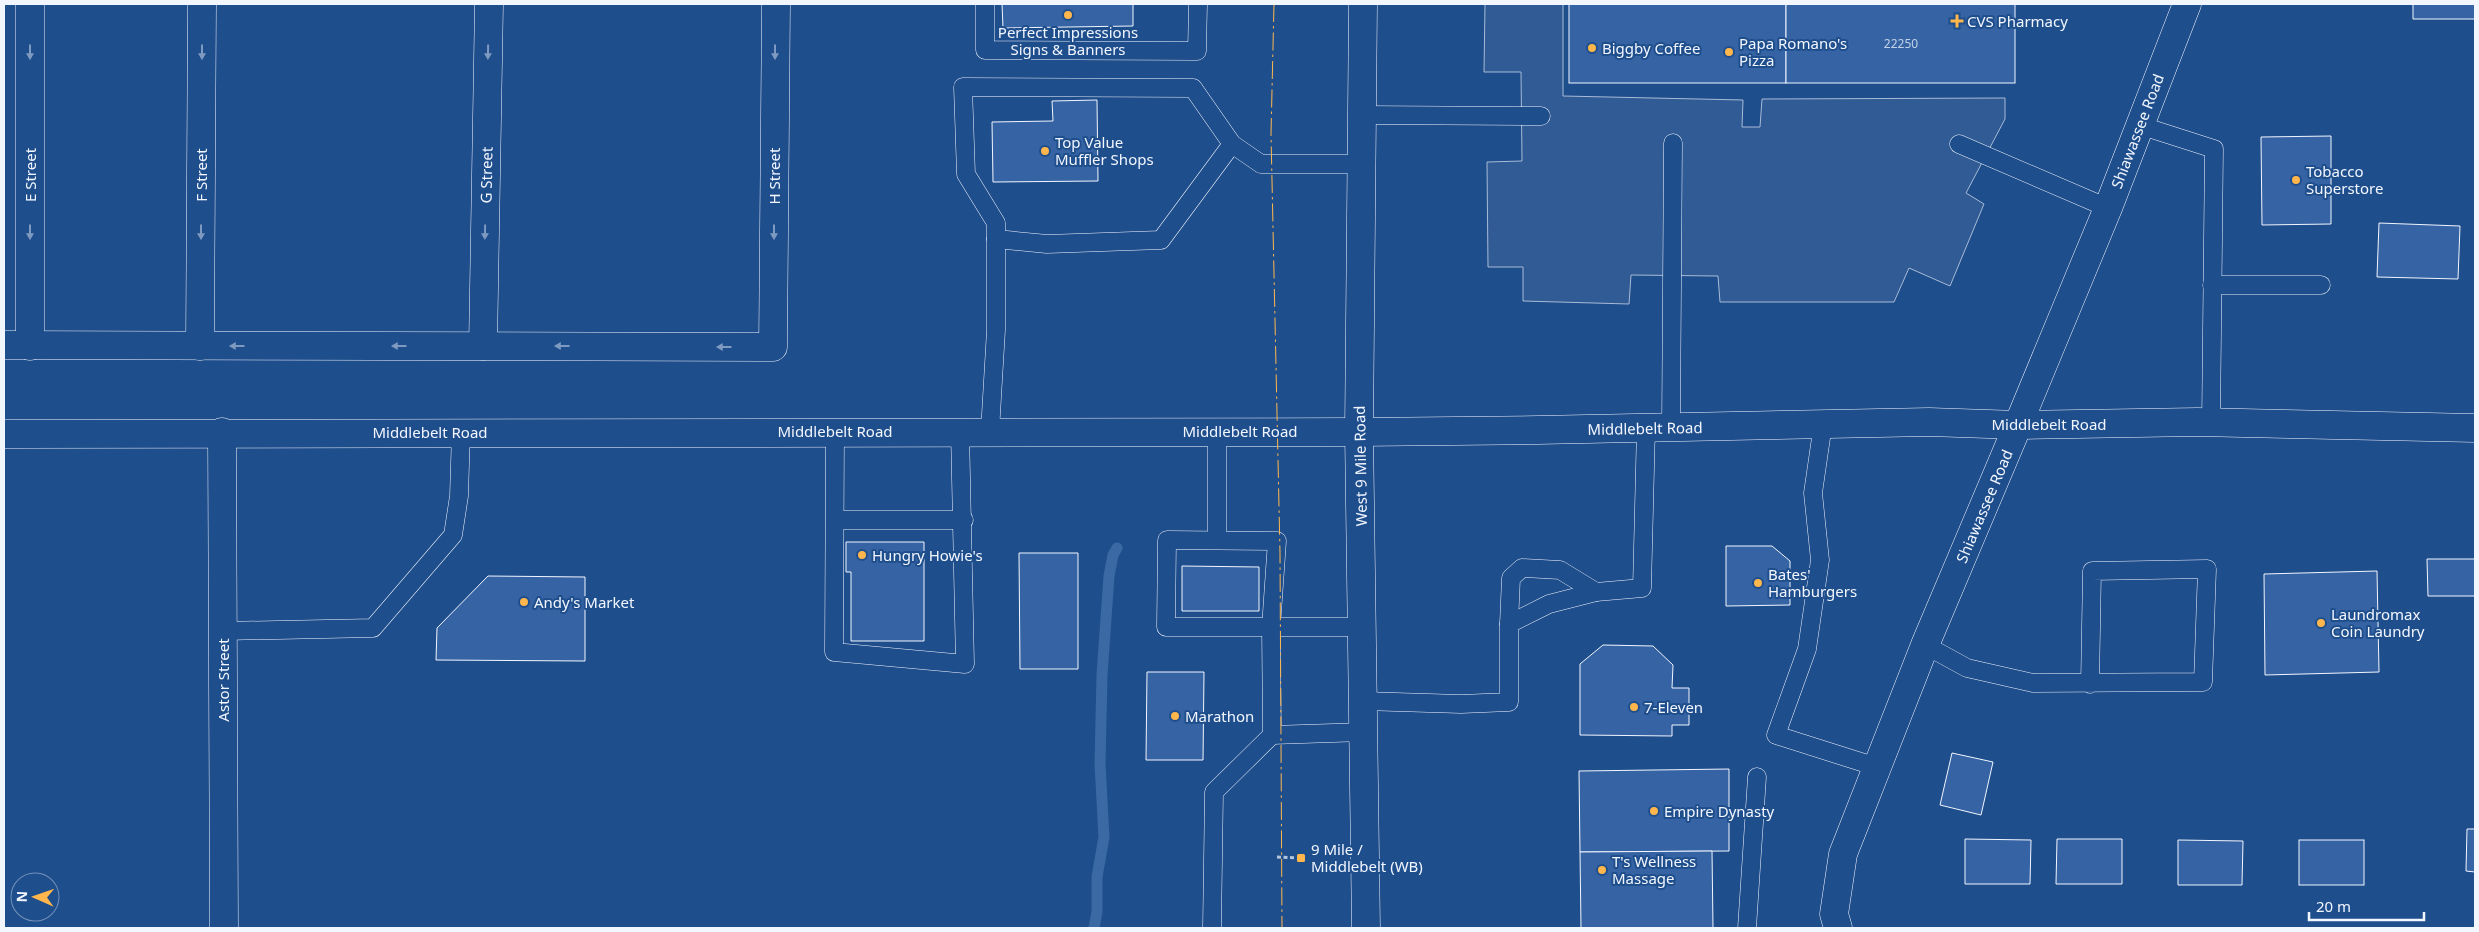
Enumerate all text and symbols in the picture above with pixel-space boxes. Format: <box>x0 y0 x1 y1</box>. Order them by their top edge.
marker: Perfect Impressions Signs & Banners <box>1062 9 1074 21</box>
place label: CVS Pharmacy <box>1967 11 2068 31</box>
marker: CVS Pharmacy <box>1951 15 1963 27</box>
place label: Perfect Impressions Signs & Banners <box>998 22 1138 59</box>
place label: Papa Romano's Pizza <box>1739 33 1847 70</box>
house number: 22250 <box>1884 35 1918 52</box>
place label: Biggby Coffee <box>1602 38 1700 58</box>
marker: Biggby Coffee <box>1586 42 1598 54</box>
one-way arrow <box>26 45 34 61</box>
one-way arrow <box>198 45 206 61</box>
one-way arrow <box>484 45 492 61</box>
one-way arrow <box>771 45 779 61</box>
marker: Papa Romano's Pizza <box>1723 46 1735 58</box>
street label: Shiawassee Road <box>2106 71 2168 191</box>
place label: Top Value Muffler Shops <box>1055 132 1154 169</box>
marker: Top Value Muffler Shops <box>1039 145 1051 157</box>
street label: G Street <box>476 146 497 204</box>
street label: E Street <box>20 147 40 202</box>
street label: H Street <box>764 147 784 204</box>
street label: F Street <box>191 148 211 202</box>
place label: Tobacco Superstore <box>2306 161 2383 198</box>
marker: Tobacco Superstore <box>2290 174 2302 186</box>
one-way arrow <box>26 225 34 241</box>
one-way arrow <box>197 225 205 241</box>
one-way arrow <box>481 225 489 241</box>
one-way arrow <box>770 225 778 241</box>
one-way arrow <box>228 342 244 350</box>
one-way arrow <box>391 342 407 350</box>
one-way arrow <box>553 342 569 350</box>
one-way arrow <box>716 343 732 351</box>
street label: West 9 Mile Road <box>1349 405 1371 527</box>
street label: Middlebelt Road <box>1991 414 2107 434</box>
street label: Middlebelt Road <box>1587 417 1703 439</box>
street label: Middlebelt Road <box>777 421 893 441</box>
street label: Middlebelt Road <box>1182 421 1298 441</box>
street label: Middlebelt Road <box>372 422 488 442</box>
street label: Shiawassee Road <box>1951 446 2017 566</box>
place label: Hungry Howie's <box>872 545 983 565</box>
marker: Hungry Howie's <box>856 549 868 561</box>
place label: Bates' Hamburgers <box>1768 564 1857 601</box>
marker: Bates' Hamburgers <box>1752 577 1764 589</box>
place label: Andy's Market <box>534 592 635 612</box>
marker: Andy's Market <box>518 596 530 608</box>
place label: Laundromax Coin Laundry <box>2331 604 2425 641</box>
marker: Laundromax Coin Laundry <box>2315 617 2327 629</box>
street label: Astor Street <box>213 638 233 722</box>
place label: 7-Eleven <box>1644 697 1703 717</box>
marker: 7-Eleven <box>1628 701 1640 713</box>
place label: Marathon <box>1185 706 1254 726</box>
marker: Marathon <box>1169 710 1181 722</box>
place label: Empire Dynasty <box>1664 801 1775 821</box>
marker: Empire Dynasty <box>1648 805 1660 817</box>
place label: 9 Mile / Middlebelt (WB) <box>1311 839 1423 876</box>
place label: T's Wellness Massage <box>1612 851 1696 888</box>
marker: 9 Mile / Middlebelt (WB) <box>1295 852 1307 864</box>
marker: T's Wellness Massage <box>1596 864 1608 876</box>
north arrow <box>10 872 60 922</box>
scale bar <box>2309 890 2424 922</box>
text: N <box>12 891 31 903</box>
text: 20 m <box>2316 896 2351 916</box>

